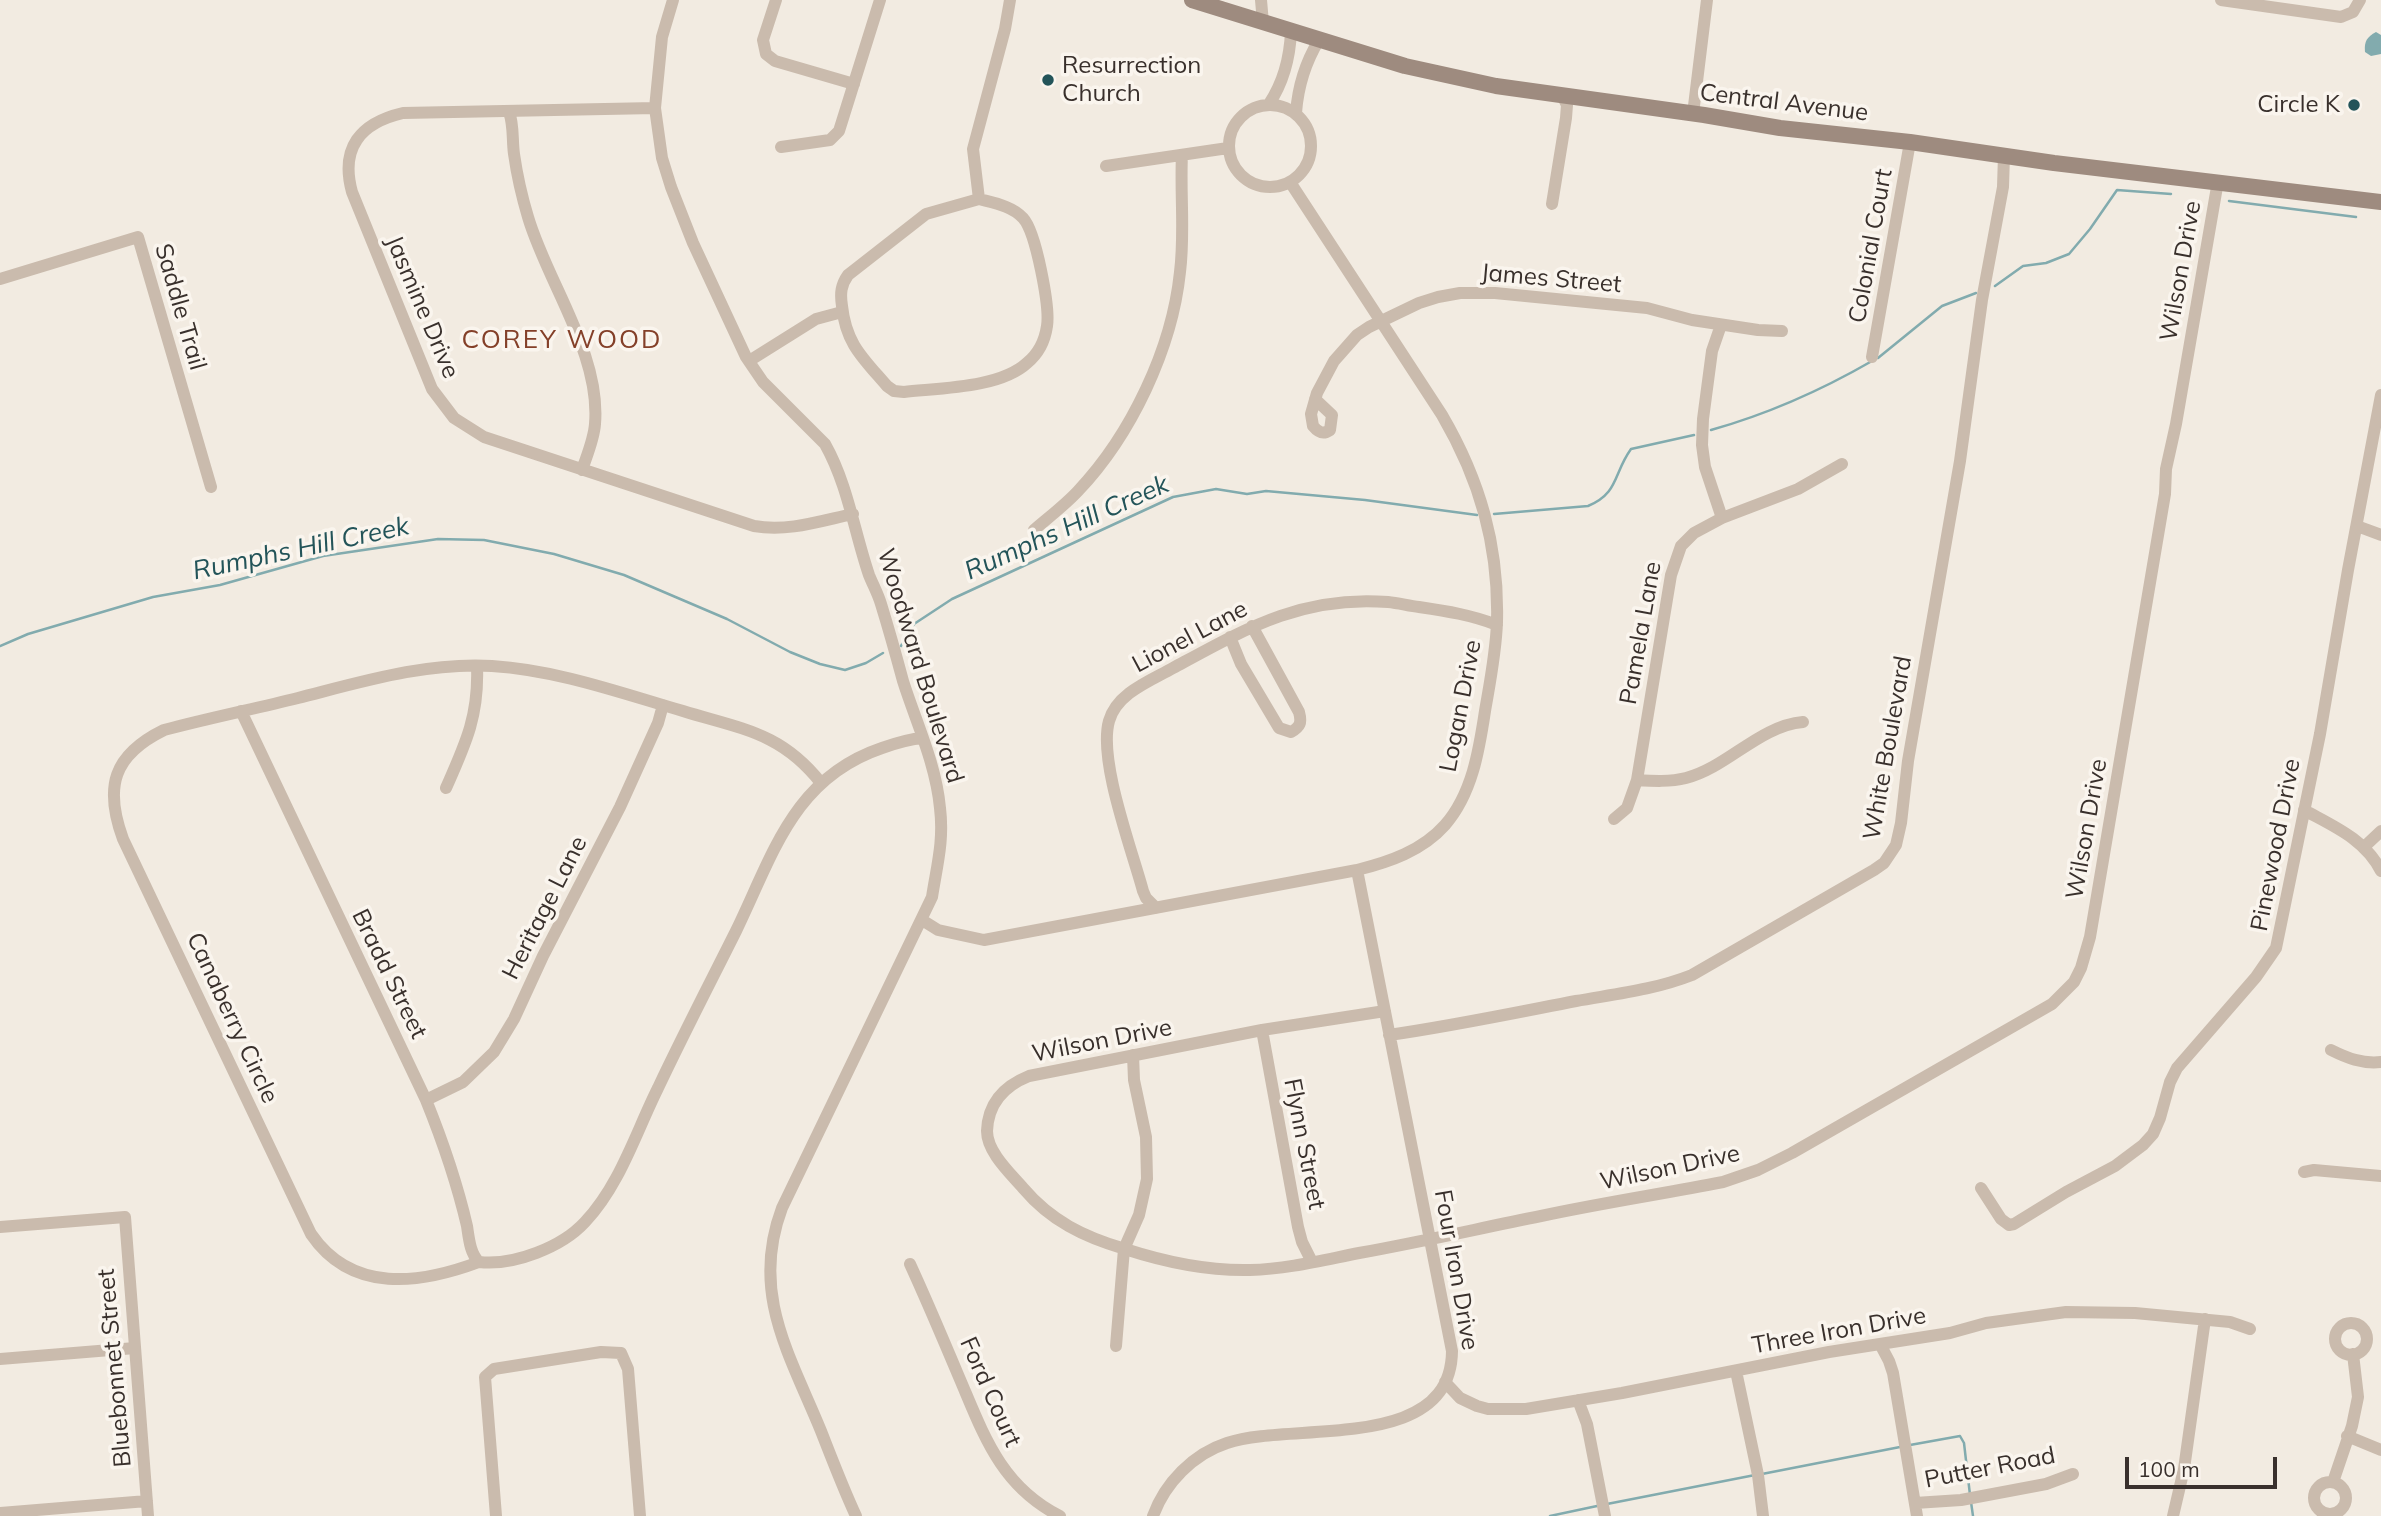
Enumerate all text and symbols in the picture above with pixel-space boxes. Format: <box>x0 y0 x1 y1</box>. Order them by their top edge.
place label: Resurrection Church <box>1062 52 1201 108</box>
marker: Resurrection Church <box>1040 72 1056 88</box>
street label: Central Avenue <box>1698 78 1870 128</box>
place label: Circle K <box>2257 91 2340 119</box>
marker: Circle K <box>2346 97 2362 113</box>
street label: Colonial Court <box>1843 167 1899 325</box>
street label: Wilson Drive <box>2154 199 2208 343</box>
street label: Jasmine Drive <box>379 231 465 383</box>
street label: Saddle Trail <box>148 240 212 374</box>
street label: James Street <box>1480 259 1622 299</box>
district label: COREY WOOD <box>463 324 661 356</box>
water label: Rumphs Hill Creek <box>960 469 1174 587</box>
water label: Rumphs Hill Creek <box>190 511 412 587</box>
street label: Woodward Boulevard <box>871 545 969 787</box>
street label: Pamela Lane <box>1614 559 1668 707</box>
street label: Lionel Lane <box>1128 595 1252 679</box>
street label: Logan Drive <box>1434 638 1488 774</box>
street label: White Boulevard <box>1858 654 1918 842</box>
street label: Pinewood Drive <box>2245 756 2307 934</box>
street label: Wilson Drive <box>2060 757 2114 901</box>
street label: Heritage Lane <box>497 831 593 985</box>
street label: Bradd Street <box>345 904 433 1044</box>
street label: Canaberry Circle <box>180 928 284 1108</box>
street label: Wilson Drive <box>1030 1013 1174 1069</box>
street label: Flynn Street <box>1277 1076 1331 1212</box>
street label: Wilson Drive <box>1598 1139 1742 1197</box>
street label: Four Iron Drive <box>1428 1188 1484 1352</box>
street label: Bluebonnet Street <box>92 1268 138 1468</box>
street label: Three Iron Drive <box>1750 1302 1928 1360</box>
street label: Ford Court <box>953 1333 1027 1451</box>
street label: Putter Road <box>1922 1441 2058 1495</box>
scale bar <box>2129 1442 2281 1486</box>
text: 100 m <box>2138 1456 2200 1482</box>

